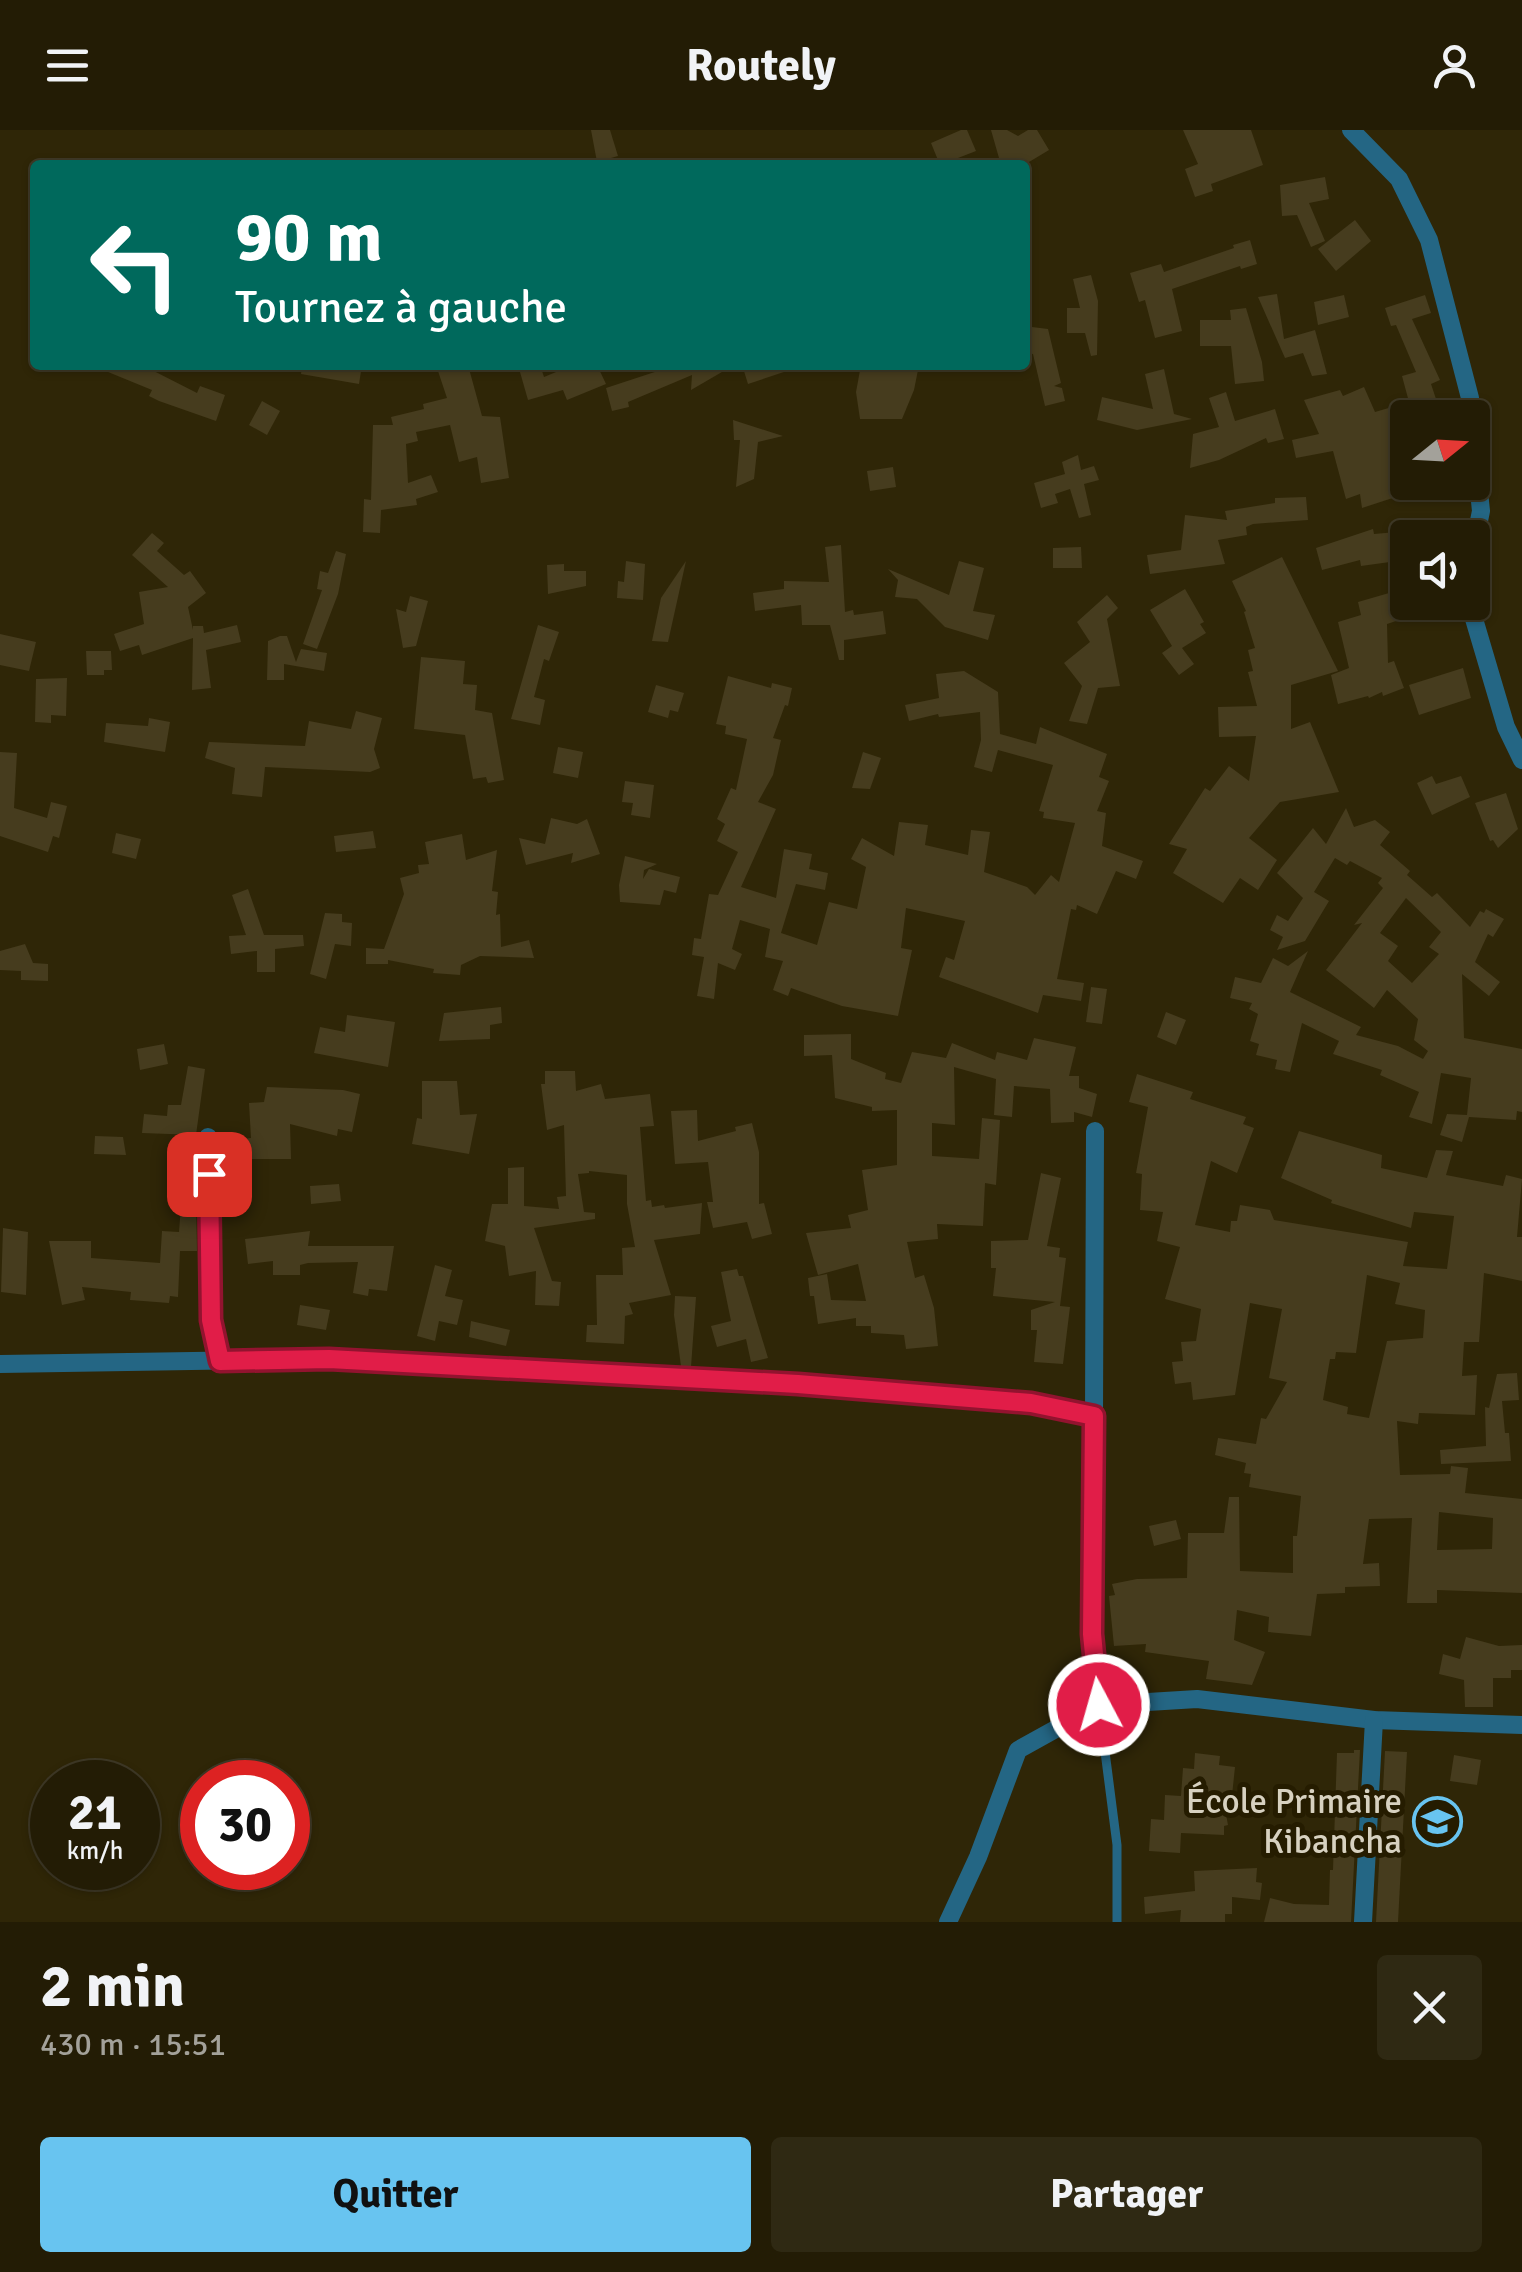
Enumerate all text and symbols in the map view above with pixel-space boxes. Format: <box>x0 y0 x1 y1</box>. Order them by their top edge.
icon: menu <box>40 38 95 93</box>
text: Routely <box>686 38 836 93</box>
icon: person <box>1427 38 1482 93</box>
text: 90 m <box>235 194 383 280</box>
icon: left <box>70 200 200 330</box>
text: Tournez à gauche <box>235 280 567 335</box>
north arrow <box>1390 400 1490 500</box>
map controls <box>1390 400 1490 620</box>
button: sound <box>1390 520 1490 620</box>
pin <box>167 1132 252 1217</box>
icon: arrive <box>182 1147 237 1202</box>
position arrow <box>1047 1653 1151 1757</box>
speed limit sign: 30 <box>180 1760 310 1890</box>
place label: École Primaire Kibancha <box>1186 1780 1402 1863</box>
text: 21 <box>68 1782 122 1844</box>
school or university icon: École Primaire Kibancha <box>1411 1795 1463 1847</box>
text: km/h <box>67 1835 123 1866</box>
text: 2 min <box>40 1950 185 2024</box>
button: close <box>1377 1955 1482 2060</box>
text: 430 m · 15:51 <box>40 2025 226 2064</box>
button: Quitter <box>40 2137 751 2252</box>
button: Partager <box>771 2137 1482 2252</box>

